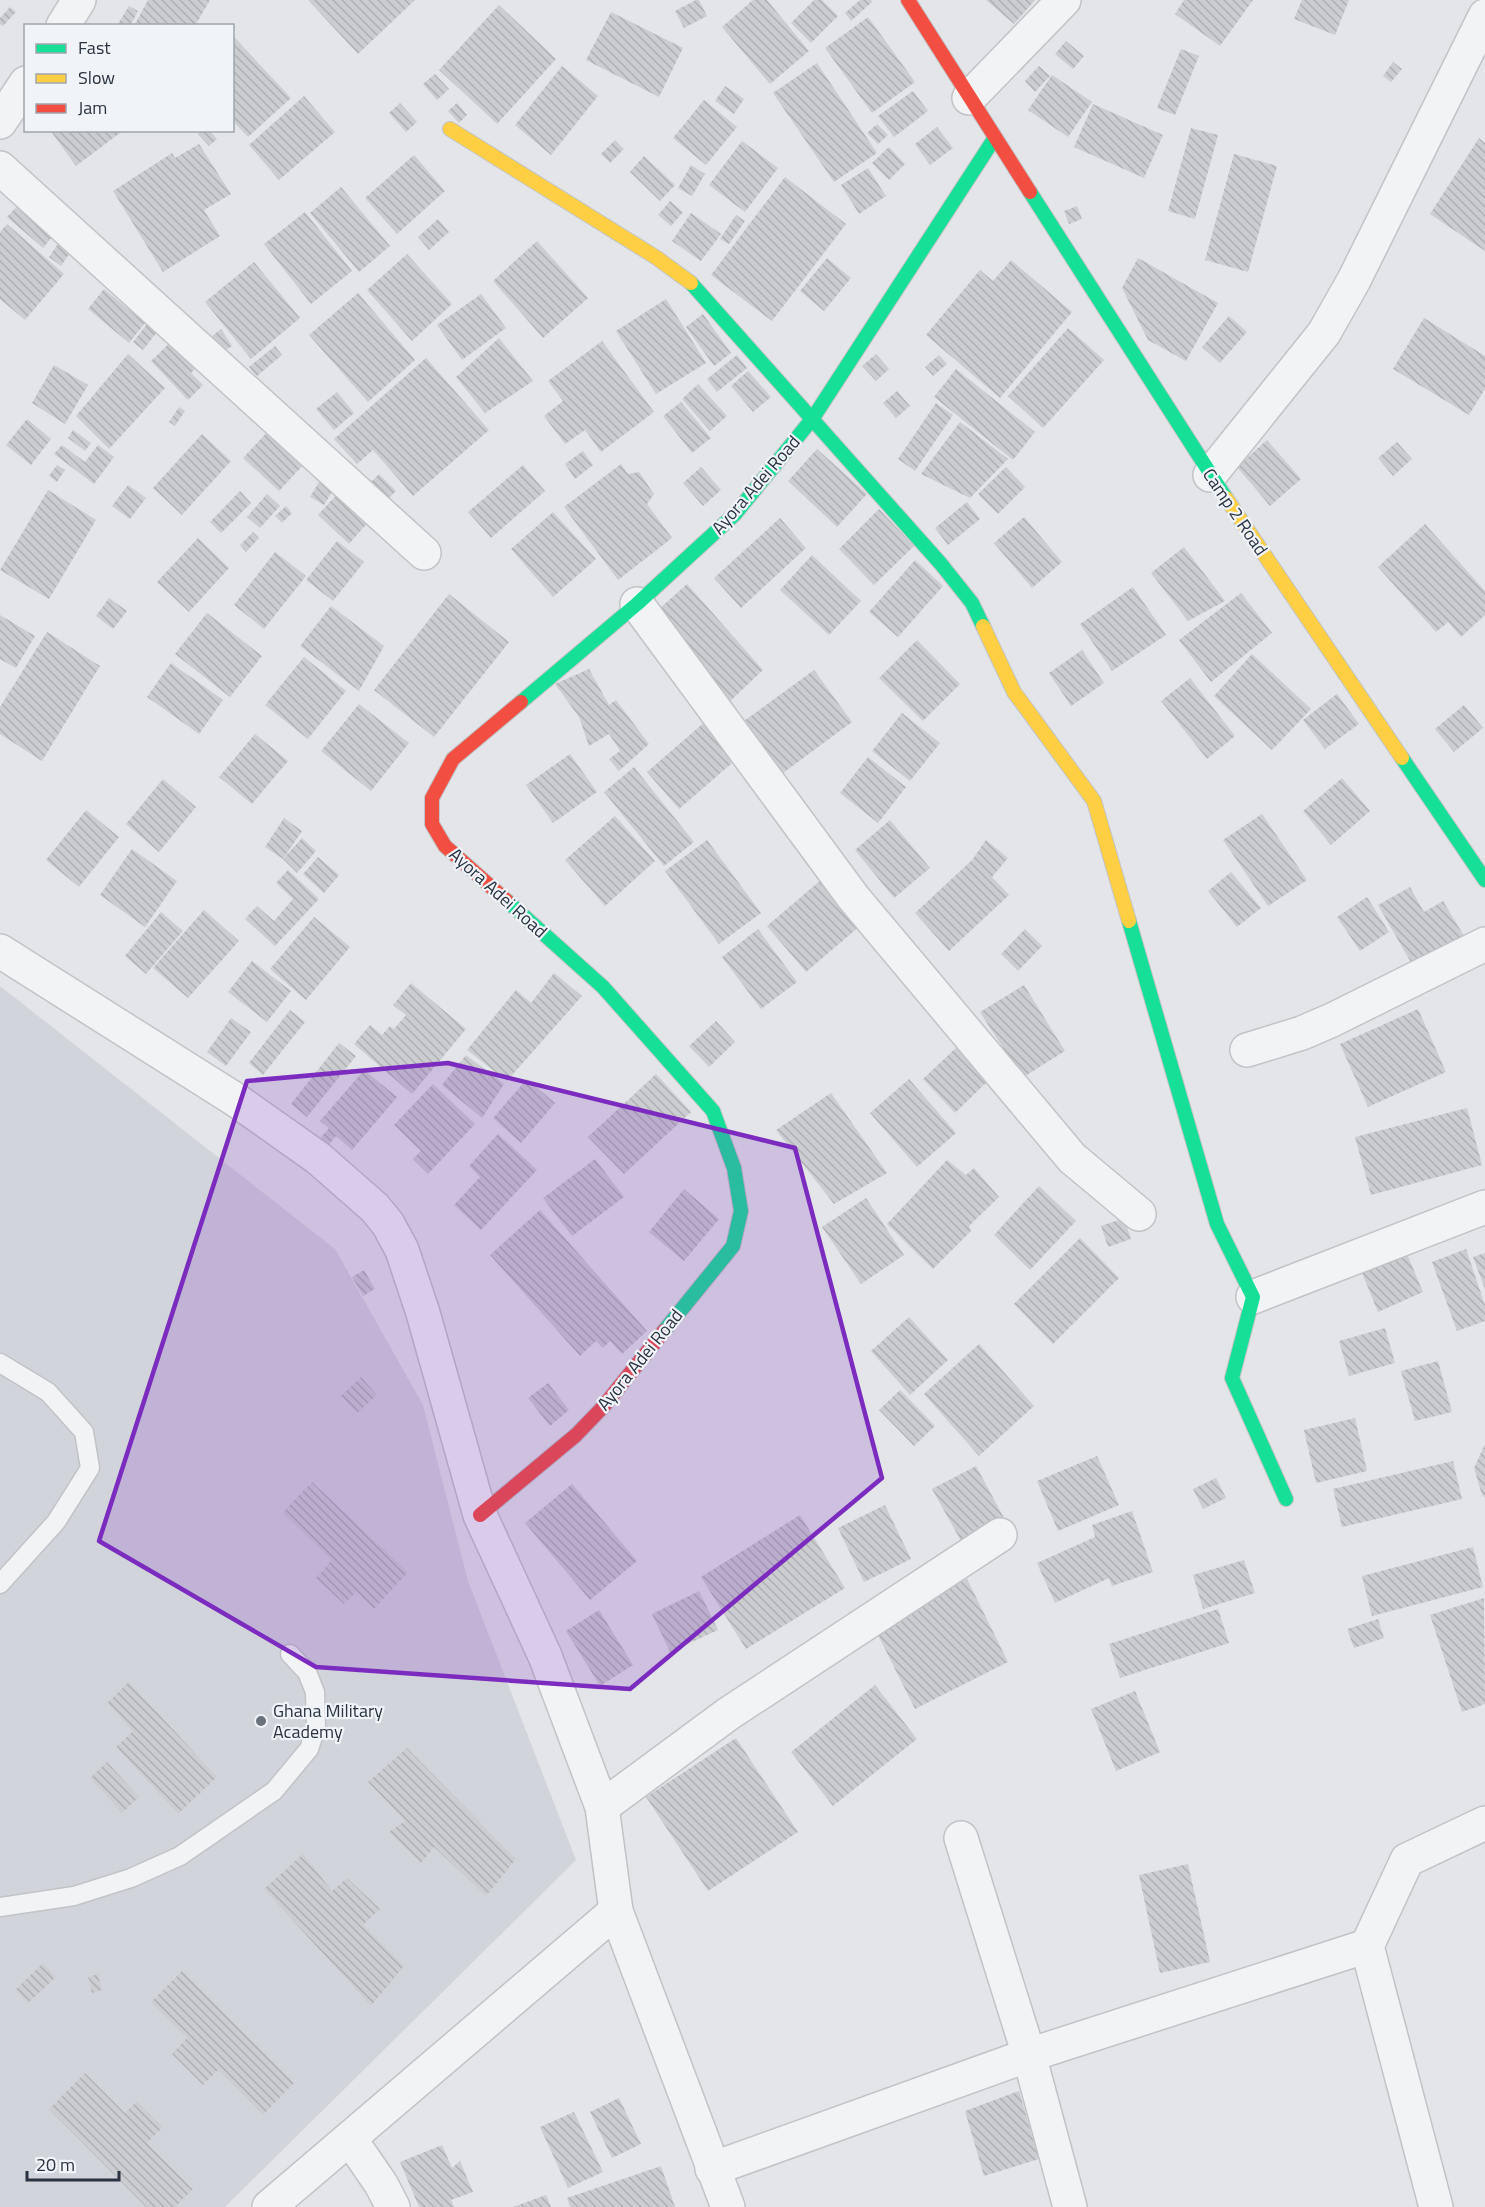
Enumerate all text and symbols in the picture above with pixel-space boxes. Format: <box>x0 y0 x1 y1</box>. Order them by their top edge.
legend <box>24 24 234 132</box>
text: Fast <box>78 34 111 61</box>
text: Slow <box>78 64 115 91</box>
text: Jam <box>78 94 107 121</box>
street label: Ayora Adei Road <box>705 429 806 540</box>
street label: Camp 2 Road <box>1196 463 1275 561</box>
street label: Ayora Adei Road <box>443 841 553 944</box>
street label: Ayora Adei Road <box>590 1303 689 1416</box>
place label: Ghana Military Academy <box>273 1697 383 1745</box>
marker: Ghana Military Academy <box>254 1714 268 1728</box>
scale bar <box>27 2144 118 2182</box>
text: 20 m <box>36 2151 75 2178</box>

